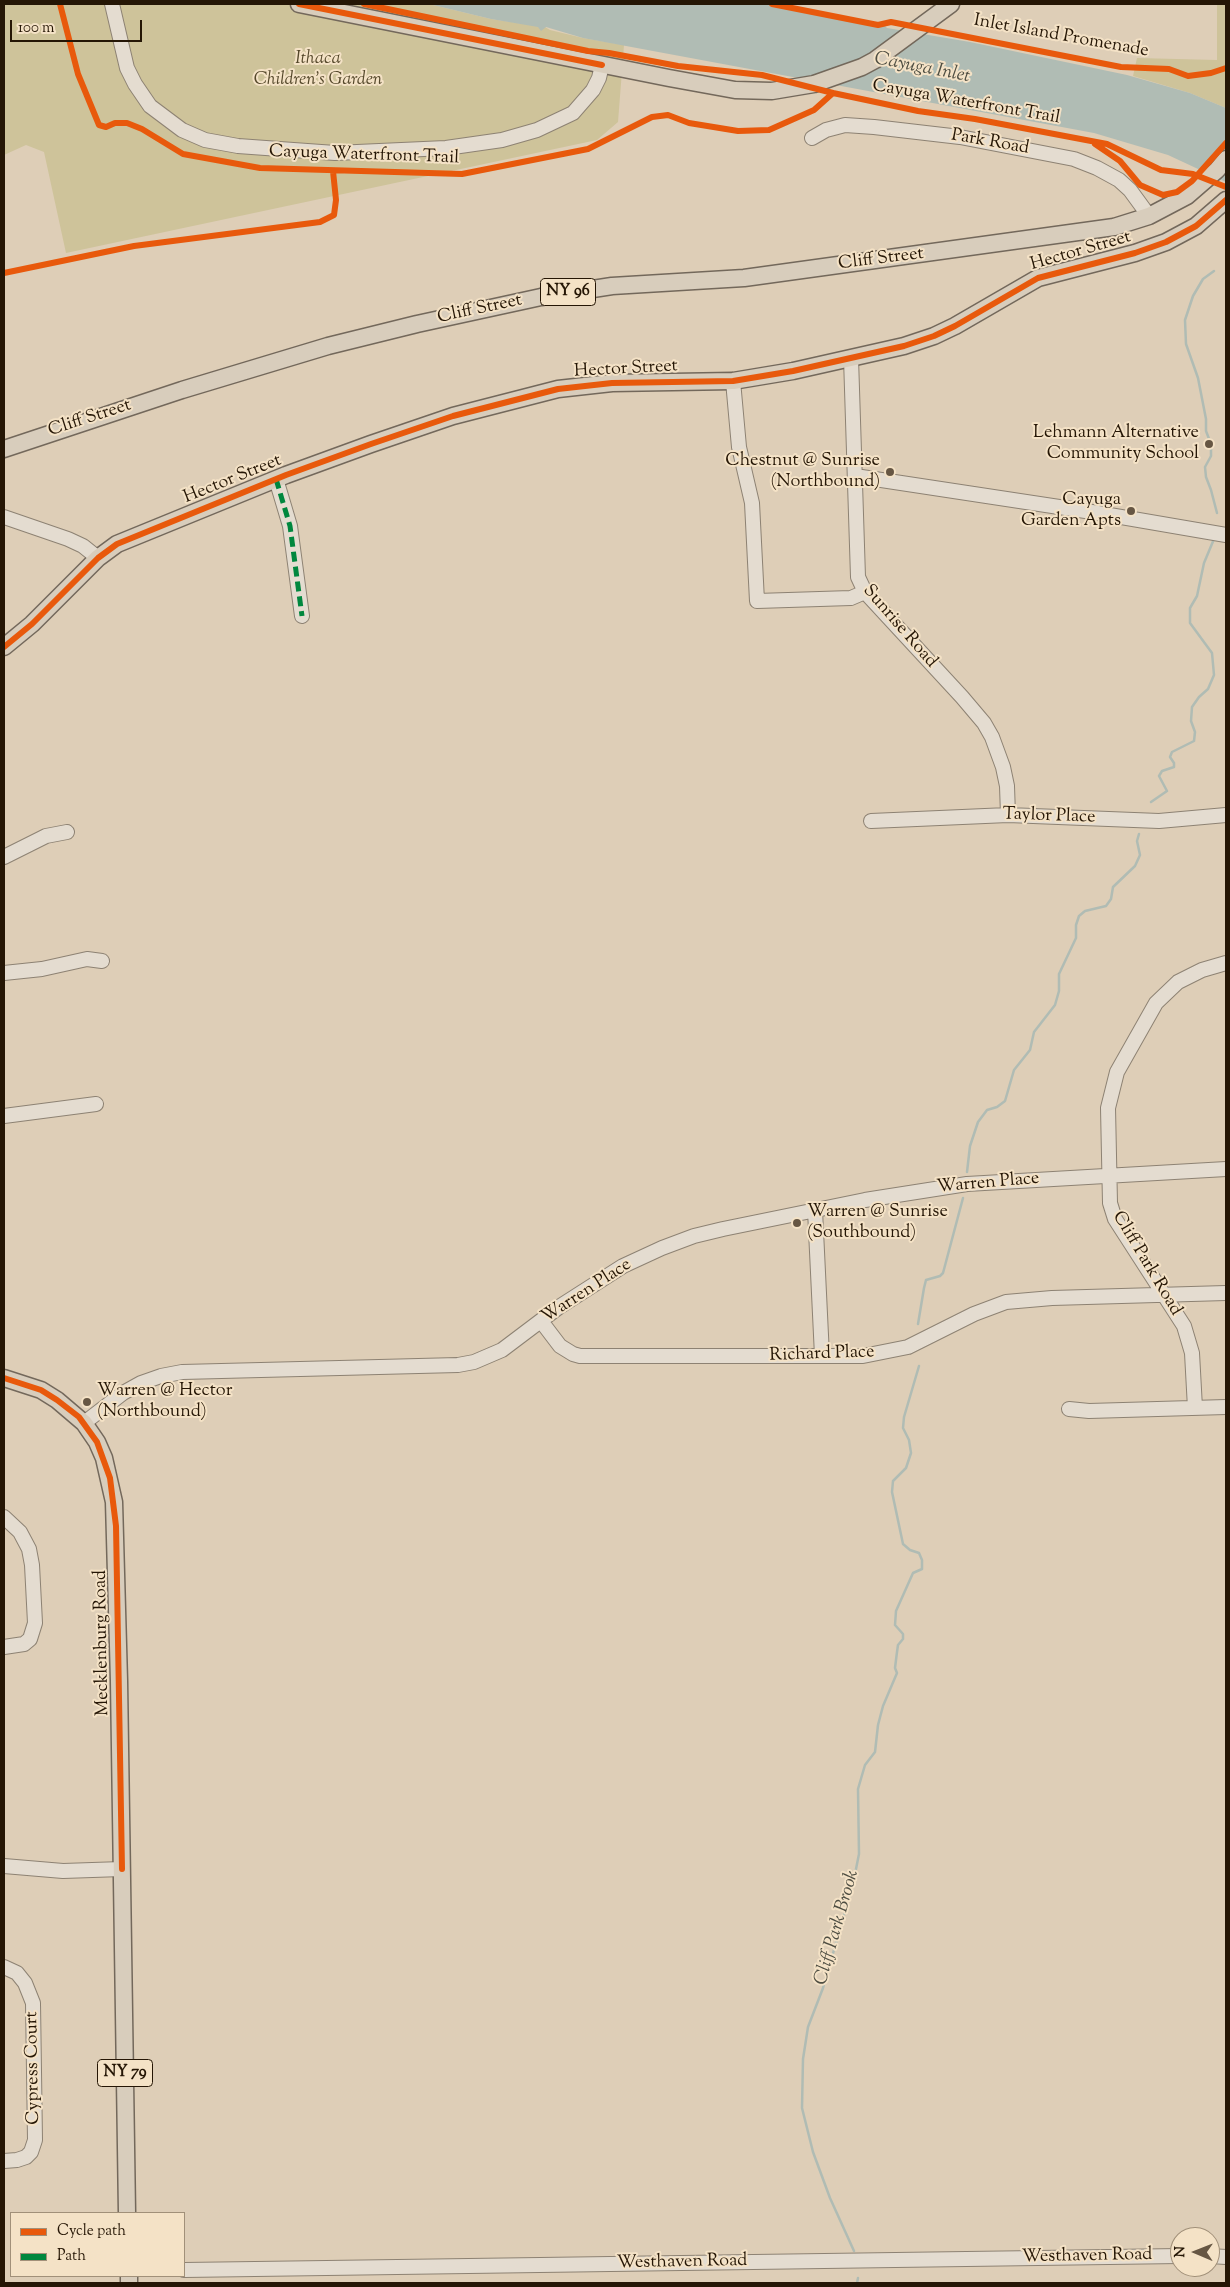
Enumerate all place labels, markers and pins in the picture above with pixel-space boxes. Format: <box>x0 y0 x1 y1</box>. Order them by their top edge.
place label: Lehmann Alternative Community School <box>1033 423 1199 466</box>
marker: Lehmann Alternative Community School <box>1203 438 1215 450</box>
place label: Chestnut @ Sunrise (Northbound) <box>725 451 880 494</box>
marker: Chestnut @ Sunrise (Northbound) <box>884 466 896 478</box>
place label: Cayuga Garden Apts <box>1021 490 1121 532</box>
marker: Cayuga Garden Apts <box>1125 505 1137 517</box>
place label: Warren @ Sunrise (Southbound) <box>807 1202 948 1244</box>
marker: Warren @ Sunrise (Southbound) <box>791 1217 803 1229</box>
place label: Warren @ Hector (Northbound) <box>97 1381 232 1424</box>
marker: Warren @ Hector (Northbound) <box>81 1396 93 1408</box>

